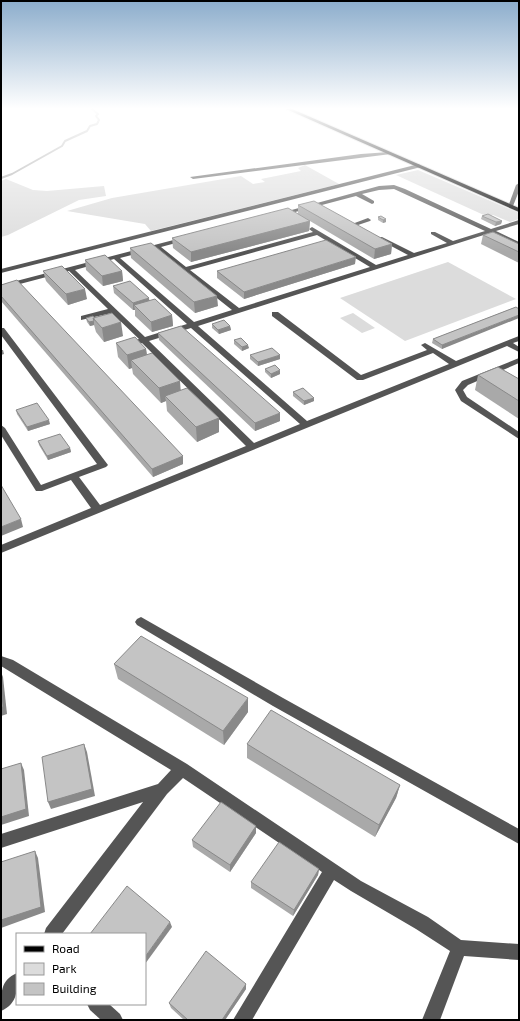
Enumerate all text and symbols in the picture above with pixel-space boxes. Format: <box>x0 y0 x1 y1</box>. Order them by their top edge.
legend <box>16 933 146 1005</box>
text: Road <box>52 941 80 955</box>
text: Park <box>52 961 77 975</box>
text: Building <box>52 981 97 995</box>

